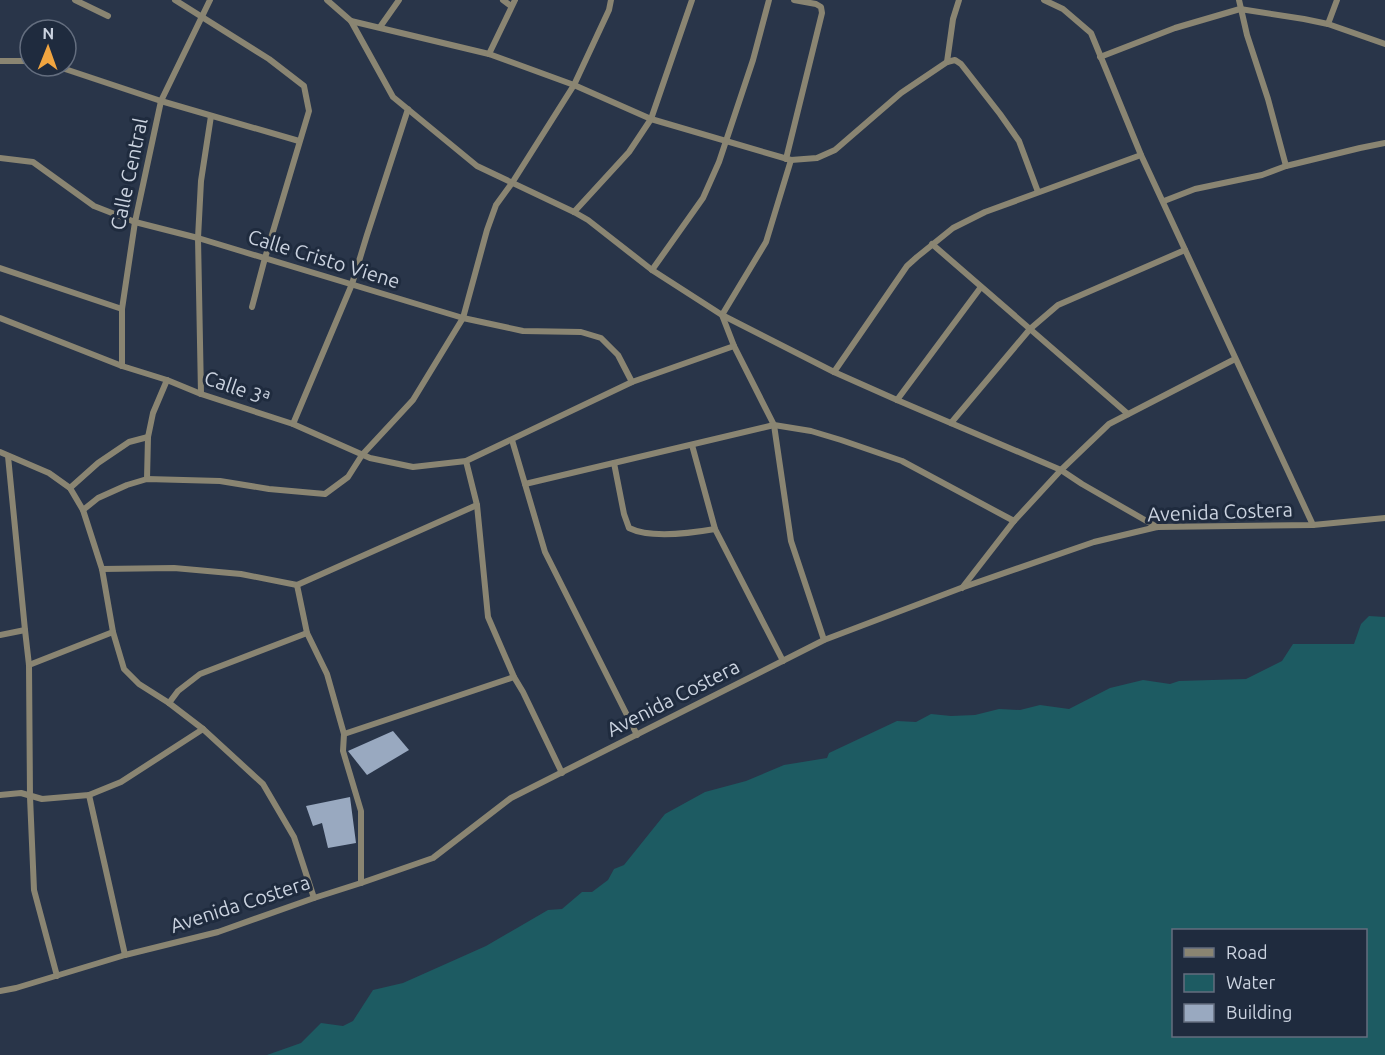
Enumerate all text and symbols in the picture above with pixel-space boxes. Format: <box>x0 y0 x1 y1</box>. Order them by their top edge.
north arrow <box>18 18 78 78</box>
text: N <box>42 24 54 42</box>
street label: Calle Central <box>105 116 152 232</box>
street label: Calle Cristo Viene <box>245 224 403 293</box>
street label: Calle 3ª <box>201 366 273 409</box>
street label: Avenida Costera <box>1147 497 1293 526</box>
street label: Avenida Costera <box>603 654 743 741</box>
street label: Avenida Costera <box>167 870 313 937</box>
legend <box>1172 929 1367 1037</box>
text: Road <box>1226 942 1268 962</box>
text: Water <box>1226 972 1276 992</box>
text: Building <box>1226 1002 1292 1022</box>

